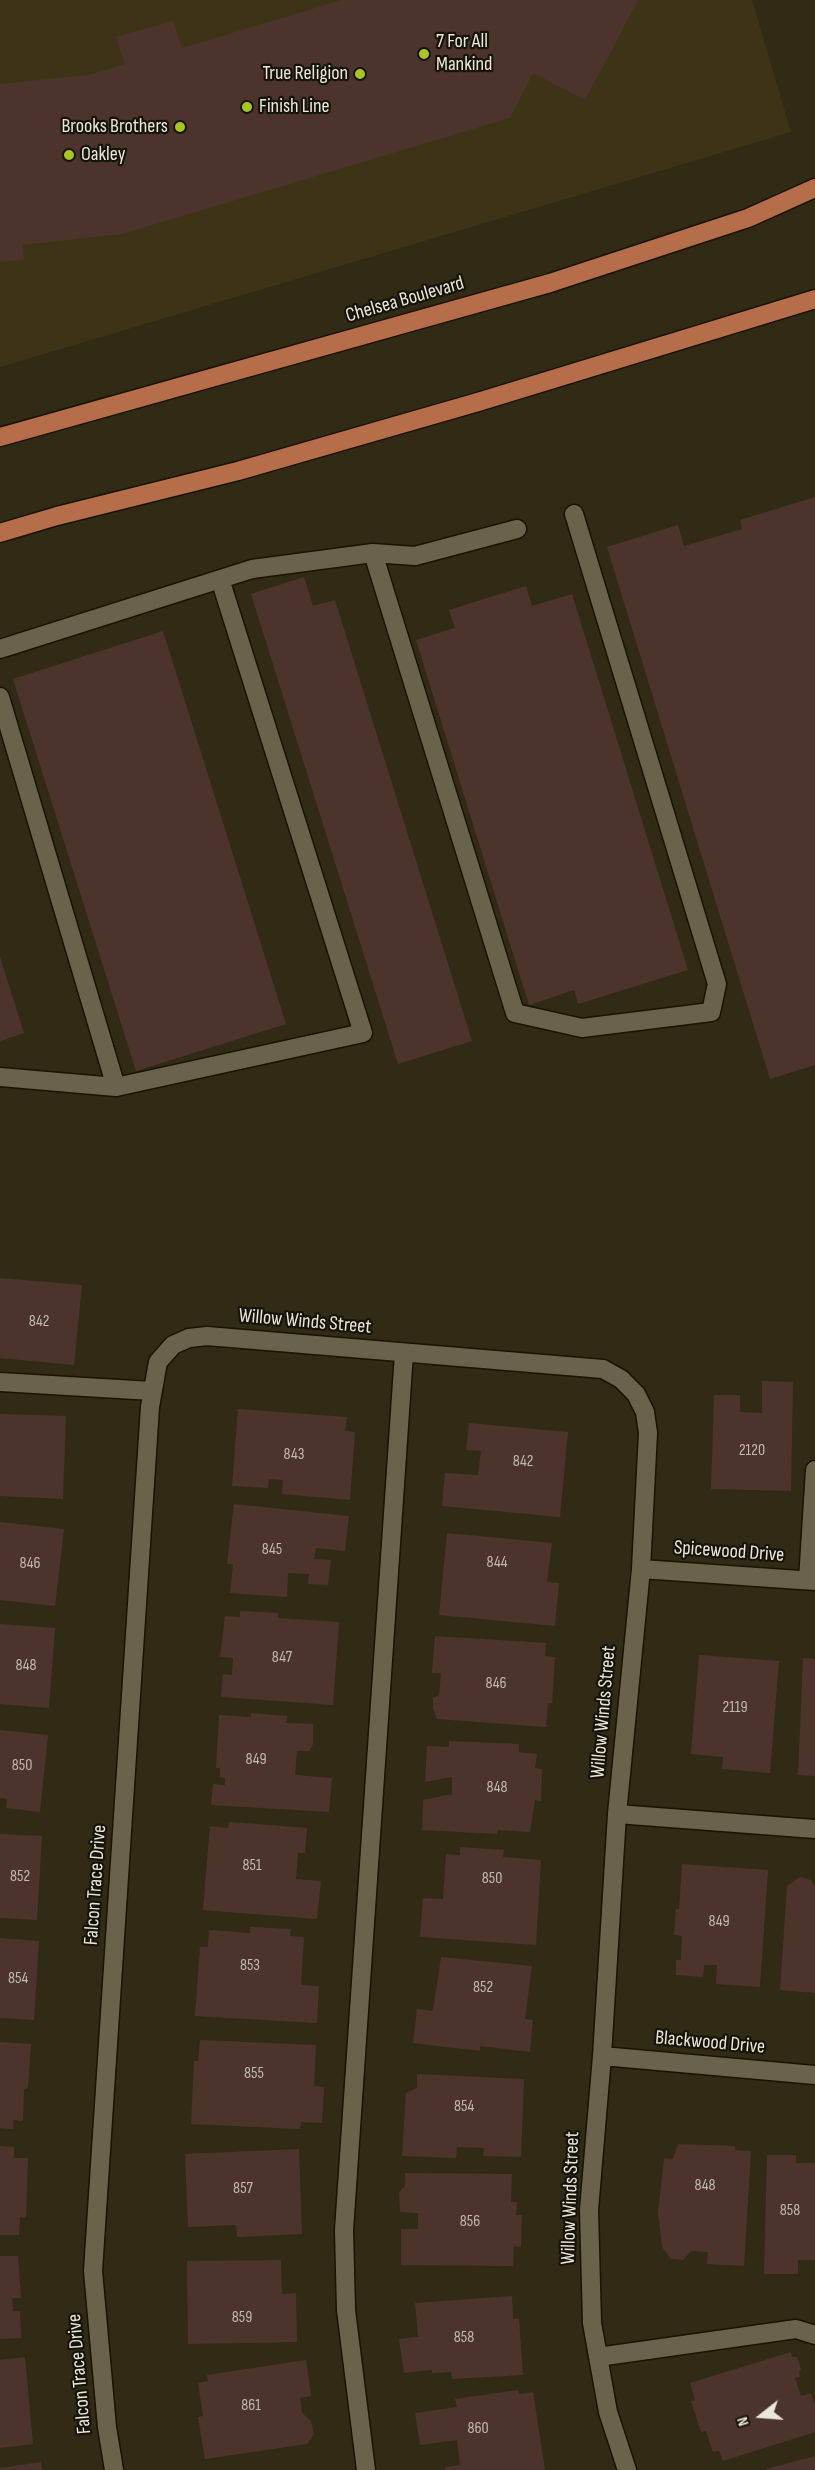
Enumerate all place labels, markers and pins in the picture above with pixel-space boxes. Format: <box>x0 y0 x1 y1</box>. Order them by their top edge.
place label: 7 For All Mankind <box>436 30 492 77</box>
marker: 7 For All Mankind <box>417 47 431 61</box>
place label: True Religion <box>263 62 348 86</box>
marker: True Religion <box>353 67 367 81</box>
place label: Finish Line <box>259 95 330 119</box>
marker: Finish Line <box>240 100 254 114</box>
place label: Brooks Brothers <box>61 115 168 139</box>
marker: Brooks Brothers <box>173 120 187 134</box>
place label: Oakley <box>81 143 125 167</box>
marker: Oakley <box>62 148 76 162</box>

